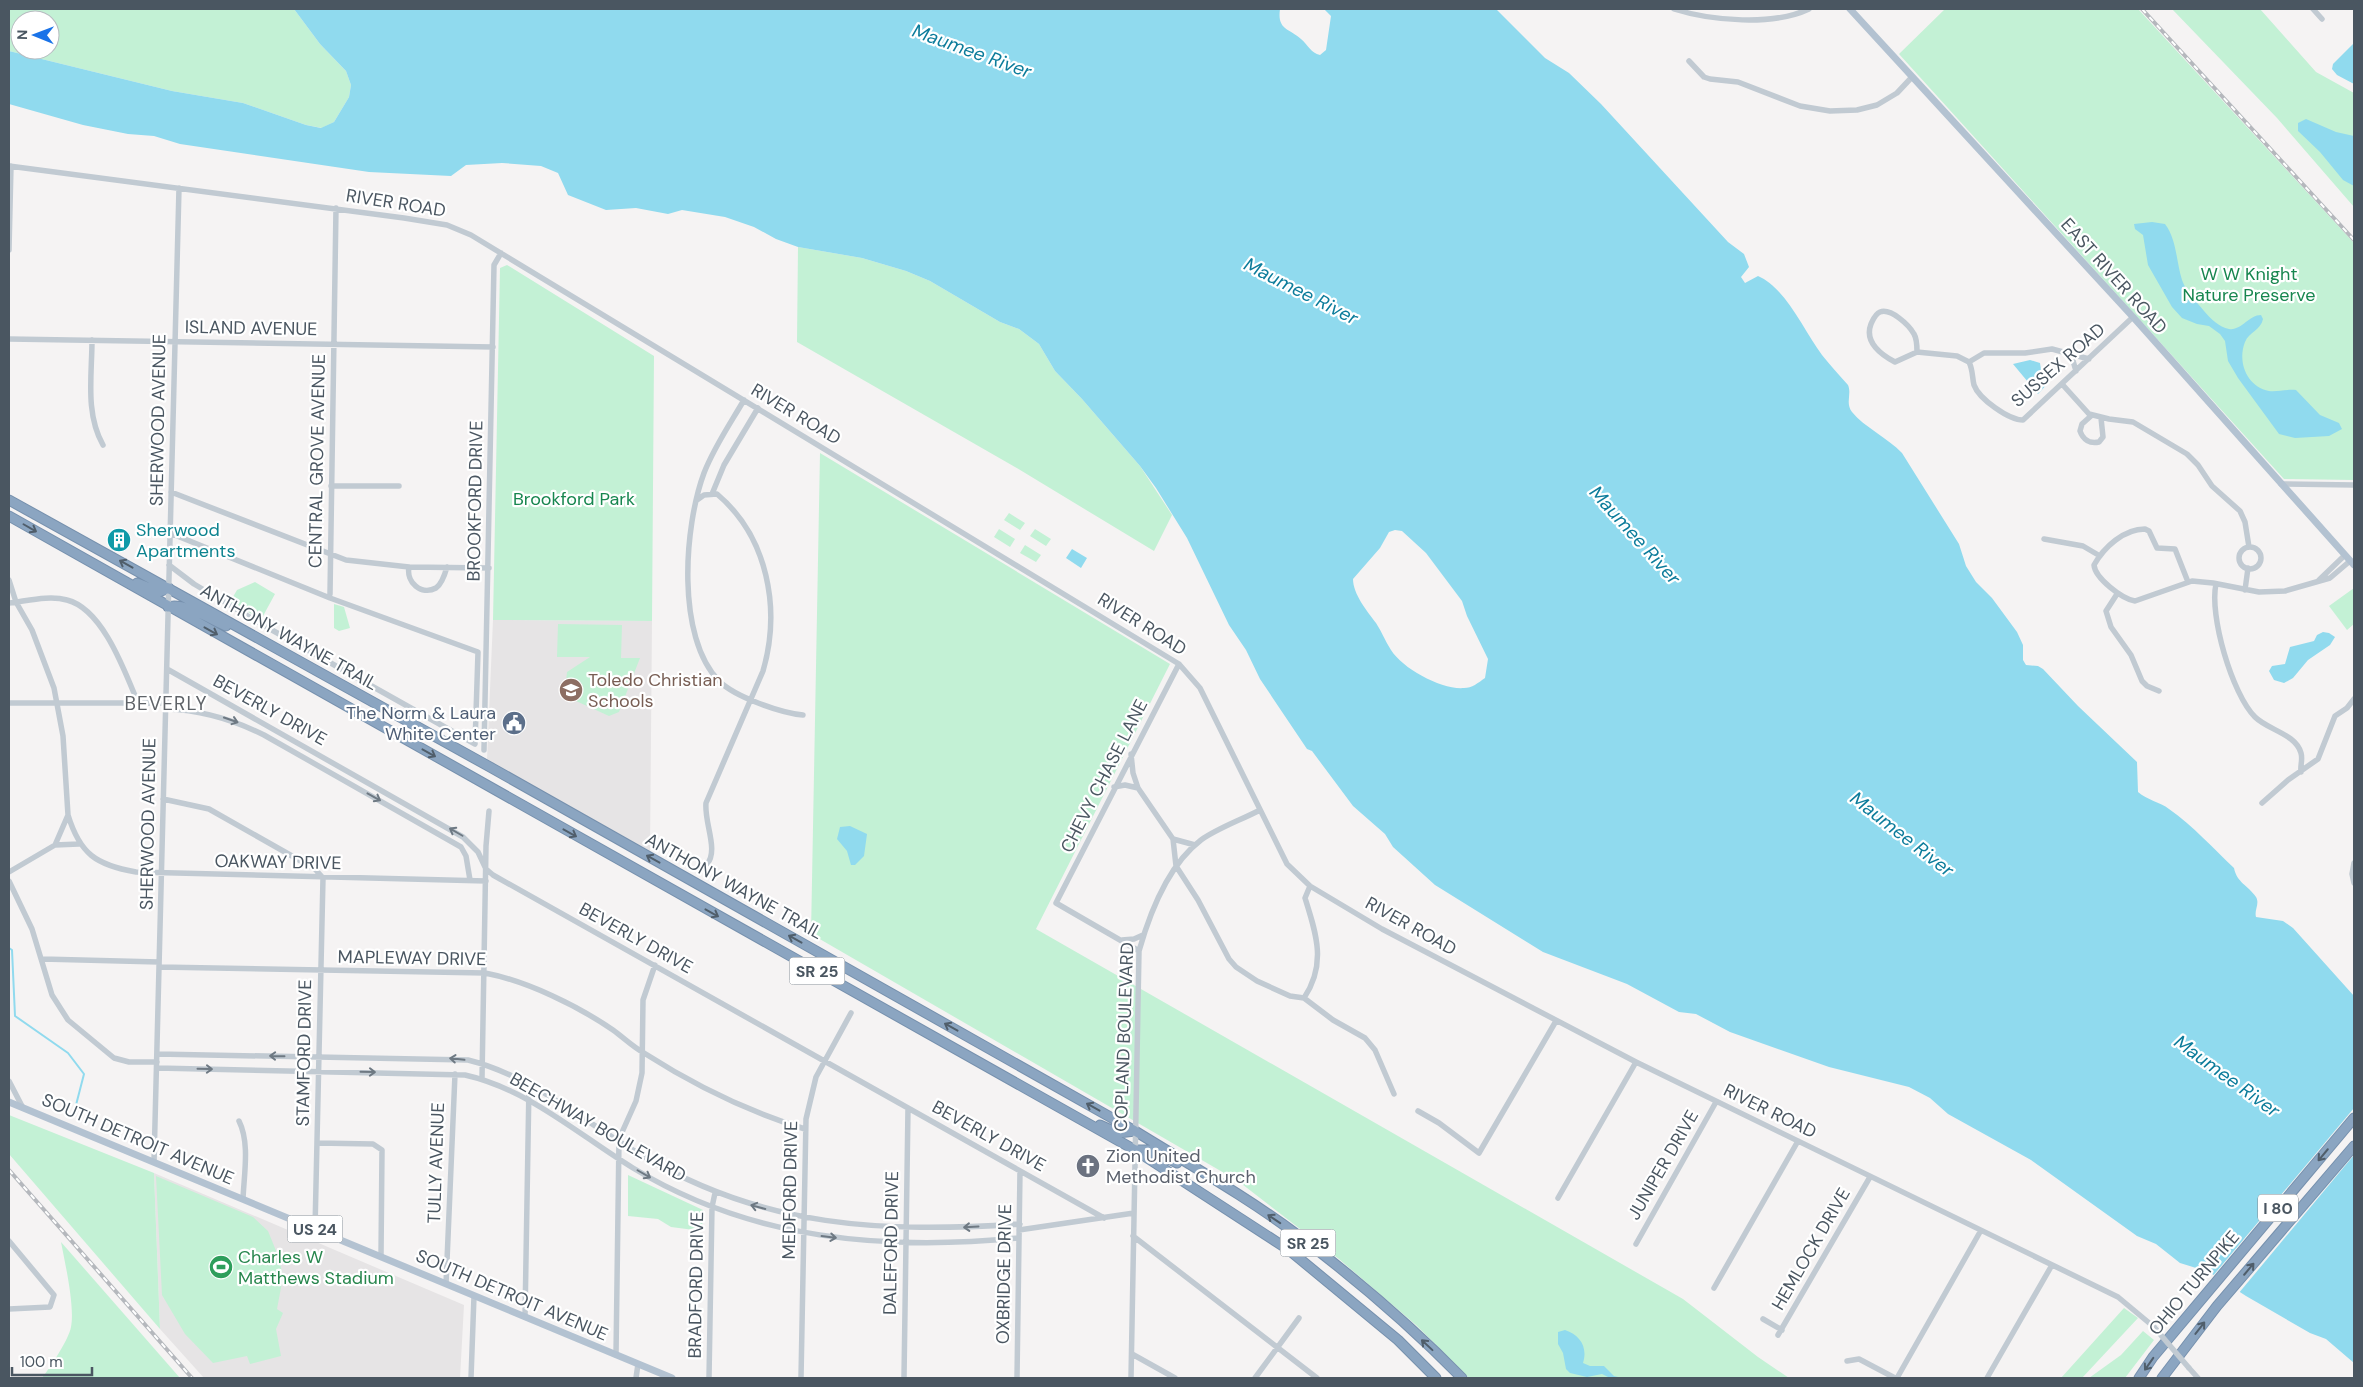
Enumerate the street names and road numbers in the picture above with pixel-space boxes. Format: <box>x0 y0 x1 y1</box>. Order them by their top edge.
street label: RIVER ROAD <box>344 183 448 223</box>
street label: EAST RIVER ROAD <box>2056 213 2172 339</box>
street label: ISLAND AVENUE <box>185 315 317 341</box>
street label: SUSSEX ROAD <box>2006 318 2110 412</box>
street label: SHERWOOD AVENUE <box>145 334 171 506</box>
street label: CENTRAL GROVE AVENUE <box>303 354 331 568</box>
street label: RIVER ROAD <box>747 378 845 450</box>
street label: BROOKFORD DRIVE <box>462 420 488 582</box>
street label: ANTHONY WAYNE TRAIL <box>196 578 382 696</box>
street label: RIVER ROAD <box>1093 587 1191 661</box>
street label: BEVERLY DRIVE <box>209 669 331 751</box>
street label: CHEVY CHASE LANE <box>1055 695 1153 857</box>
street label: SHERWOOD AVENUE <box>135 738 161 910</box>
street label: ANTHONY WAYNE TRAIL <box>641 827 827 945</box>
street label: OAKWAY DRIVE <box>214 849 342 875</box>
street label: RIVER ROAD <box>1361 891 1461 961</box>
street label: BEVERLY DRIVE <box>575 897 697 979</box>
street label: COPLAND BOULEVARD <box>1109 942 1139 1132</box>
street label: MAPLEWAY DRIVE <box>337 945 487 971</box>
road number: SR 25 <box>790 958 844 984</box>
street label: STAMFORD DRIVE <box>291 979 317 1127</box>
street label: BEECHWAY BOULEVARD <box>505 1067 691 1187</box>
street label: RIVER ROAD <box>1720 1078 1820 1144</box>
street label: SOUTH DETROIT AVENUE <box>38 1088 238 1190</box>
street label: BEVERLY DRIVE <box>928 1095 1050 1177</box>
street label: TULLY AVENUE <box>422 1102 450 1224</box>
street label: JUNIPER DRIVE <box>1622 1106 1704 1224</box>
street label: MEDFORD DRIVE <box>777 1120 803 1260</box>
street label: DALEFORD DRIVE <box>878 1171 904 1315</box>
street label: HEMLOCK DRIVE <box>1766 1183 1856 1315</box>
road number: I 80 <box>2258 1194 2298 1222</box>
street label: OXBRIDGE DRIVE <box>991 1204 1017 1344</box>
street label: BRADFORD DRIVE <box>683 1211 709 1359</box>
road number: US 24 <box>288 1216 342 1242</box>
street label: OHIO TURNPIKE <box>2143 1226 2245 1340</box>
road number: SR 25 <box>1280 1230 1336 1256</box>
street label: SOUTH DETROIT AVENUE <box>412 1244 612 1346</box>

